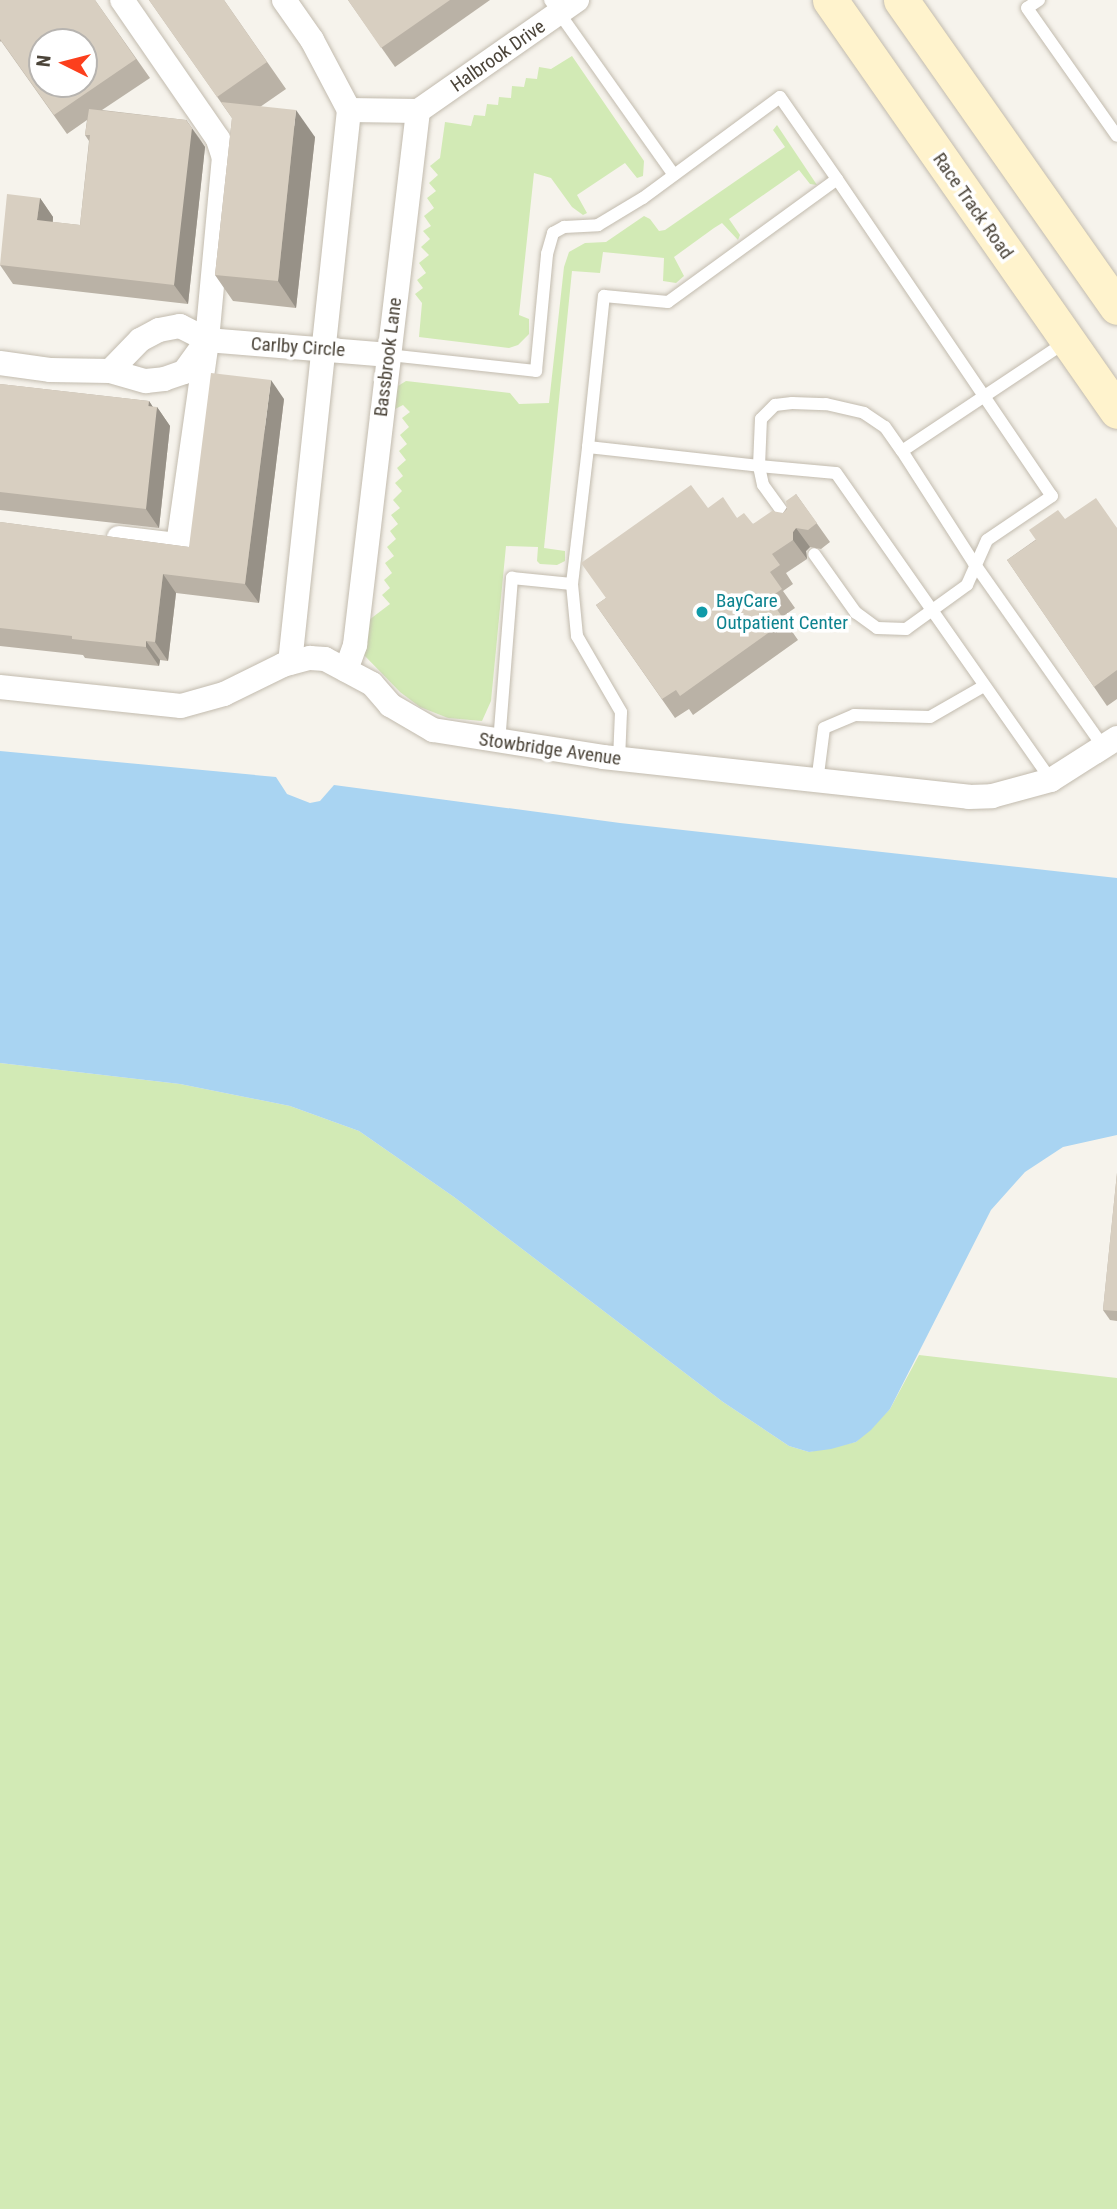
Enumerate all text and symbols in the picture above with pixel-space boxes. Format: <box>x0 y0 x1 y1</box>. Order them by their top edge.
street label: Halbrook Drive <box>446 15 550 97</box>
north arrow <box>28 28 98 98</box>
text: N <box>32 54 56 68</box>
street label: Race Track Road <box>928 148 1018 264</box>
street label: Bassbrook Lane <box>369 296 407 418</box>
street label: Carlby Circle <box>250 332 346 362</box>
place label: BayCare Outpatient Center <box>716 590 848 634</box>
marker: BayCare Outpatient Center <box>694 604 710 620</box>
street label: Stowbridge Avenue <box>477 728 623 770</box>

